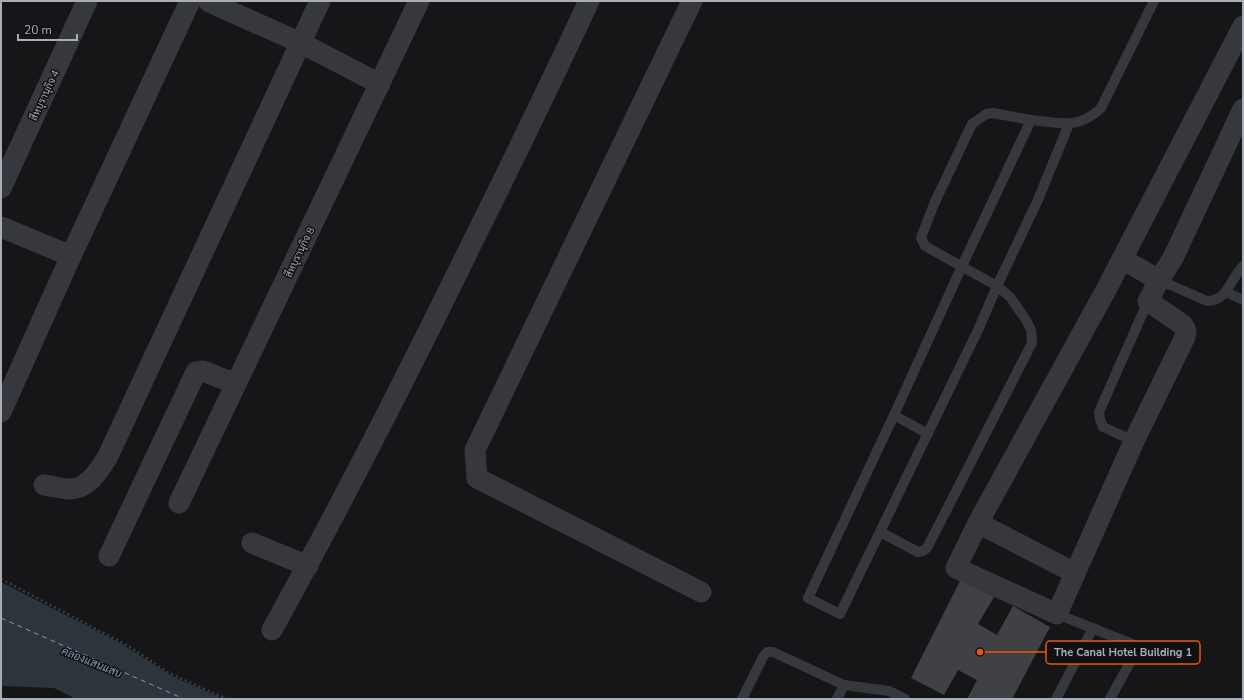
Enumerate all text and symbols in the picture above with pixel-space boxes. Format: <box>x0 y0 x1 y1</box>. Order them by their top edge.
scale bar <box>18 16 77 42</box>
text: 20 m <box>24 22 52 38</box>
street label: สีหบุรานุกิจ 4 <box>27 68 63 123</box>
street label: สีหบุรานุกิจ 8 <box>282 225 318 280</box>
callout: The Canal Hotel Building 1 <box>1046 641 1200 664</box>
water label: คลองแสนแสบ <box>59 644 124 681</box>
text: The Canal Hotel Building 1 <box>1054 645 1192 660</box>

